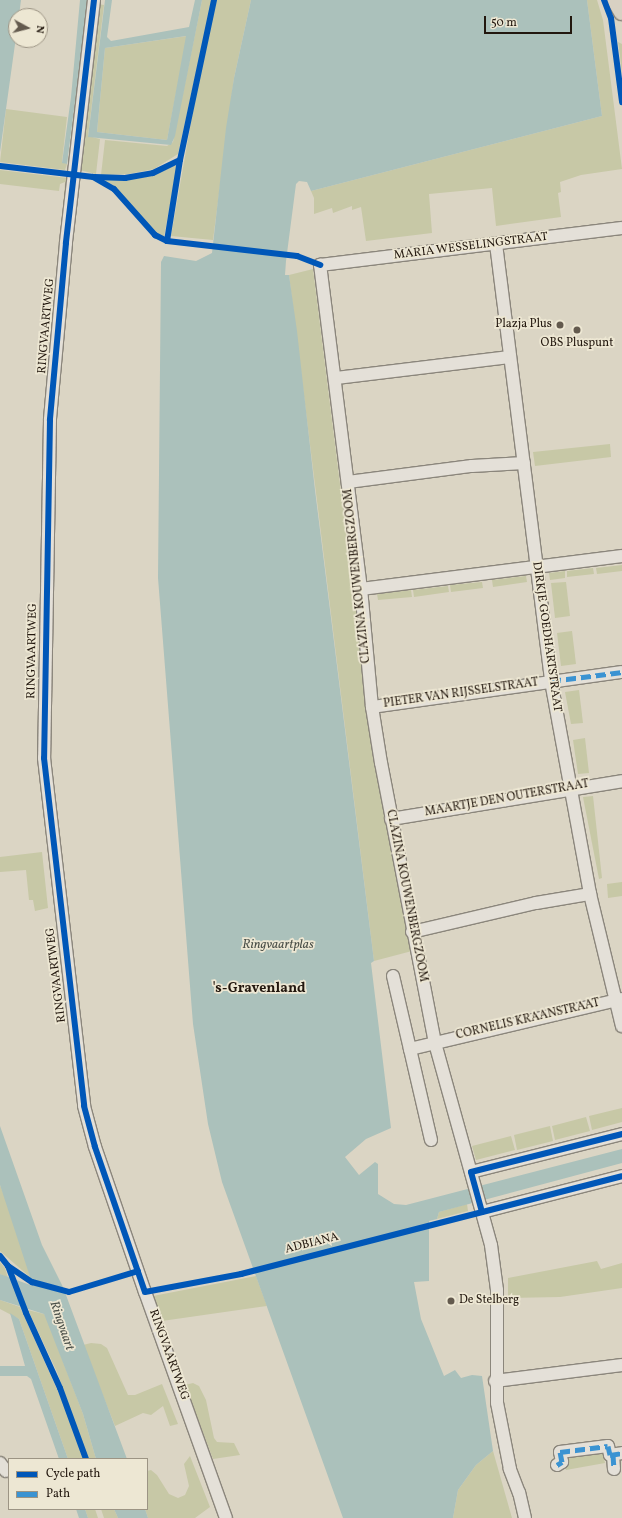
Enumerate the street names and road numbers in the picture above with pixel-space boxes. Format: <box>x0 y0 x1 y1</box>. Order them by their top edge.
street label: MARIA WESSELINGSTRAAT <box>393 230 549 264</box>
street label: RINGVAARTWEG <box>36 278 58 374</box>
street label: CLAZINA KOUWENBERGZOOM <box>342 488 374 664</box>
street label: DIRKJE GOEDHARTSTRAAT <box>528 561 564 713</box>
street label: RINGVAARTWEG <box>25 603 41 699</box>
street label: PIETER VAN RIJSSELSTRAAT <box>382 676 540 712</box>
street label: MAARTJE DEN OUTERSTRAAT <box>424 777 590 821</box>
street label: CLAZINA KOUWENBERGZOOM <box>382 809 430 983</box>
street label: RINGVAARTWEG <box>44 927 70 1023</box>
street label: CORNELIS KRAANSTRAAT <box>455 996 601 1044</box>
street label: ADBIANA <box>284 1230 340 1258</box>
street label: RINGVAARTWEG <box>145 1308 191 1402</box>

